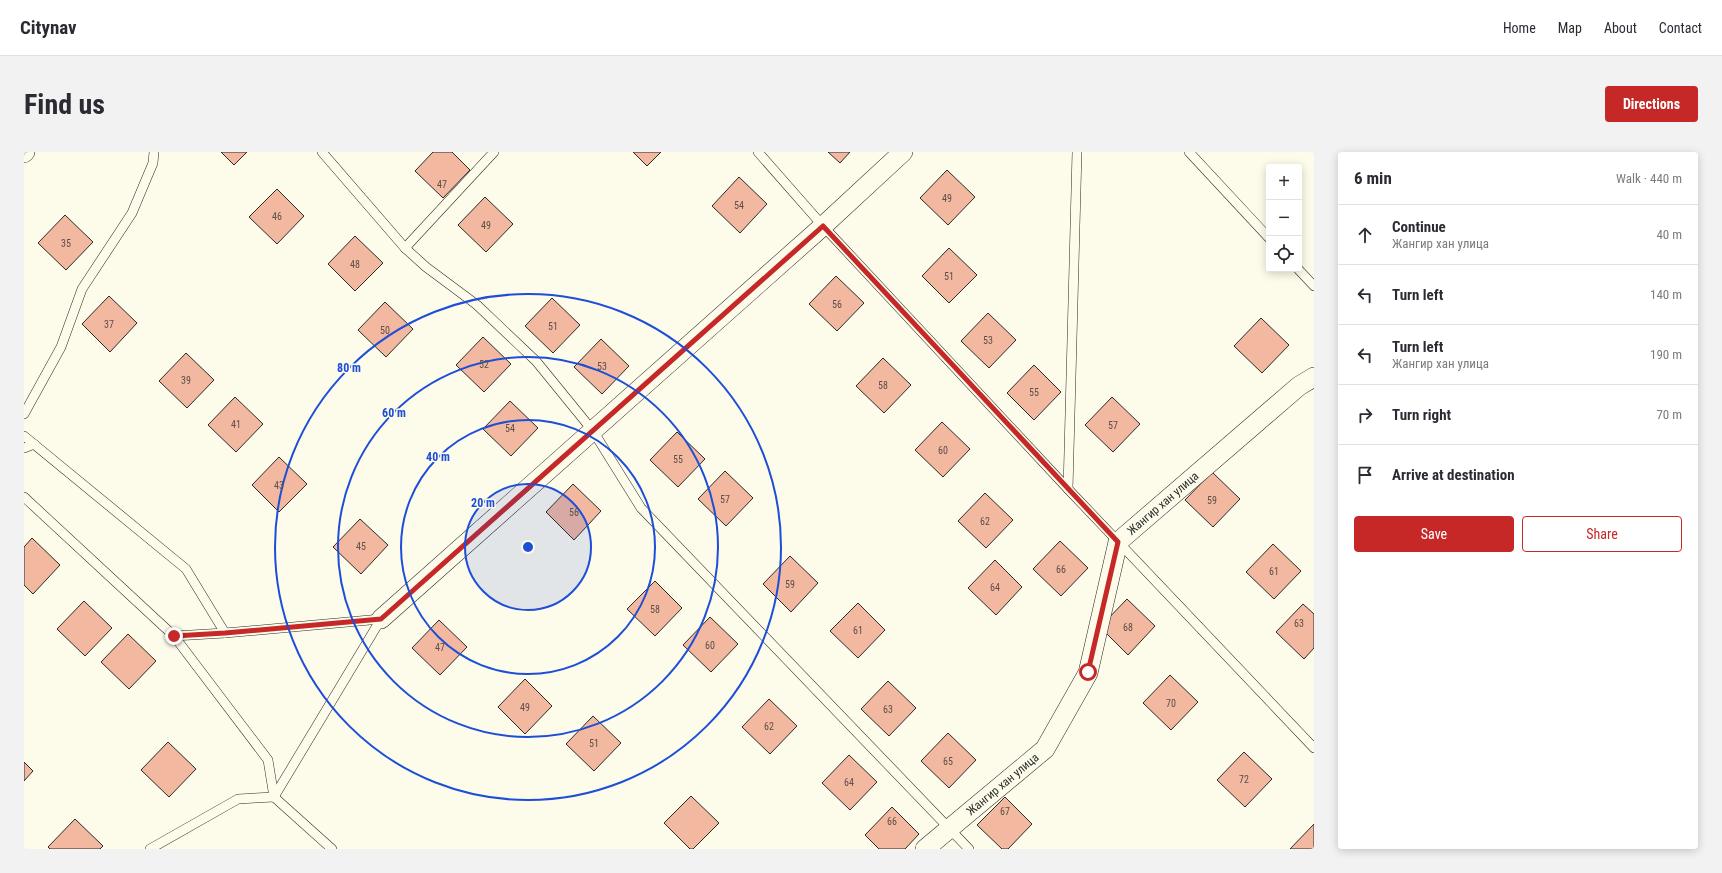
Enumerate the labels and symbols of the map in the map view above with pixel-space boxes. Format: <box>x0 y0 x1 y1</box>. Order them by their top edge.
house number: 47 <box>437 179 447 190</box>
house number: 49 <box>942 193 952 204</box>
house number: 54 <box>734 200 744 211</box>
house number: 46 <box>272 211 282 222</box>
house number: 49 <box>481 220 491 231</box>
house number: 35 <box>61 238 71 249</box>
house number: 48 <box>350 259 360 270</box>
house number: 51 <box>944 271 954 282</box>
house number: 56 <box>832 299 842 310</box>
house number: 37 <box>104 319 114 330</box>
house number: 51 <box>548 321 558 332</box>
house number: 50 <box>380 325 390 336</box>
house number: 53 <box>983 335 993 346</box>
house number: 52 <box>479 359 489 370</box>
text: 80 m <box>337 361 361 375</box>
house number: 53 <box>597 361 607 372</box>
house number: 39 <box>181 375 191 386</box>
house number: 58 <box>878 380 888 391</box>
house number: 55 <box>1029 387 1039 398</box>
text: 60 m <box>382 406 406 420</box>
house number: 41 <box>231 419 241 430</box>
house number: 57 <box>1108 420 1118 431</box>
house number: 54 <box>505 423 515 434</box>
house number: 60 <box>938 445 948 456</box>
text: 40 m <box>426 450 450 464</box>
house number: 55 <box>673 454 683 465</box>
street label: Жангир хан улица <box>1124 469 1201 538</box>
house number: 43 <box>274 480 284 491</box>
house number: 57 <box>720 494 730 505</box>
house number: 59 <box>1207 495 1217 506</box>
text: 20 m <box>471 496 495 510</box>
house number: 56 <box>569 507 579 518</box>
house number: 62 <box>980 516 990 527</box>
centre of rings <box>521 540 535 554</box>
house number: 45 <box>356 541 366 552</box>
house number: 66 <box>1056 564 1066 575</box>
house number: 61 <box>1269 566 1279 577</box>
house number: 59 <box>785 579 795 590</box>
house number: 64 <box>990 582 1000 593</box>
house number: 58 <box>650 604 660 615</box>
house number: 63 <box>1294 618 1304 629</box>
house number: 68 <box>1123 622 1133 633</box>
house number: 61 <box>853 625 863 636</box>
route end <box>165 627 183 645</box>
house number: 60 <box>705 640 715 651</box>
house number: 47 <box>435 642 445 653</box>
route start <box>1079 663 1097 681</box>
house number: 70 <box>1166 698 1176 709</box>
house number: 49 <box>520 702 530 713</box>
house number: 63 <box>883 704 893 715</box>
house number: 62 <box>764 721 774 732</box>
house number: 51 <box>589 738 599 749</box>
street label: Жангир хан улица <box>964 750 1042 818</box>
house number: 65 <box>943 756 953 767</box>
house number: 72 <box>1239 774 1249 785</box>
house number: 64 <box>844 777 854 788</box>
house number: 67 <box>1000 806 1010 817</box>
house number: 66 <box>887 816 897 827</box>

